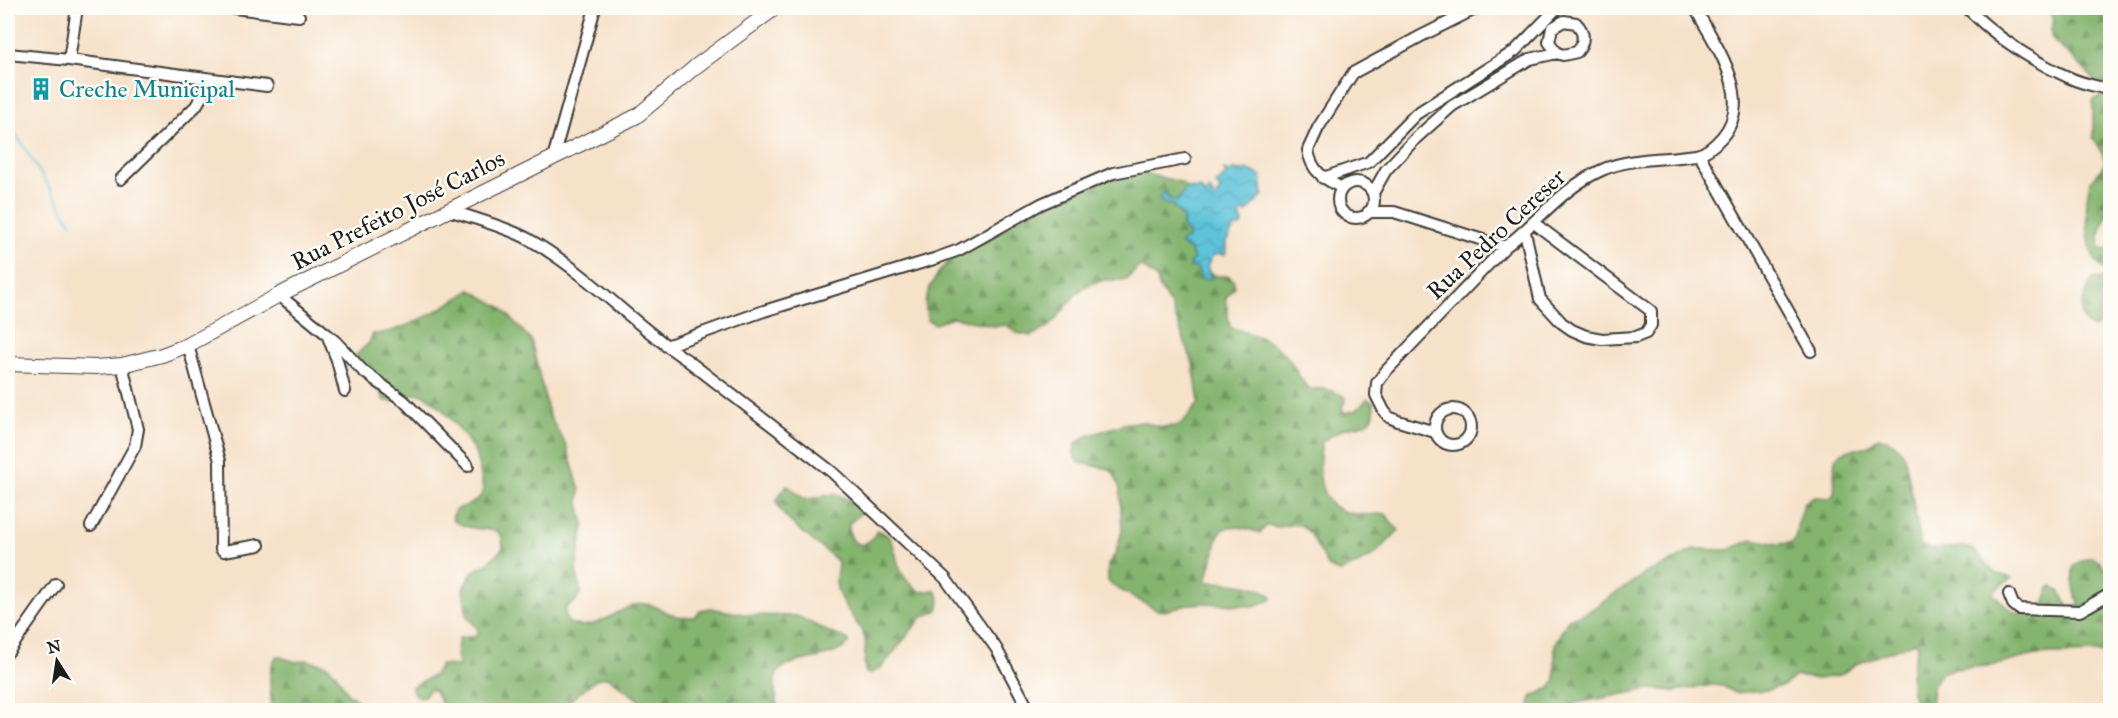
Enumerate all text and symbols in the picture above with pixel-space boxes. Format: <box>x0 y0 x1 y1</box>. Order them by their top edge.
place label: Creche Municipal <box>59 74 235 104</box>
building icon: Creche Municipal <box>28 76 54 102</box>
street label: Rua Prefeito José Carlos <box>286 143 510 277</box>
street label: Rua Pedro Cereser <box>1420 162 1572 306</box>
north arrow <box>27 631 87 691</box>
text: N <box>45 636 63 658</box>

